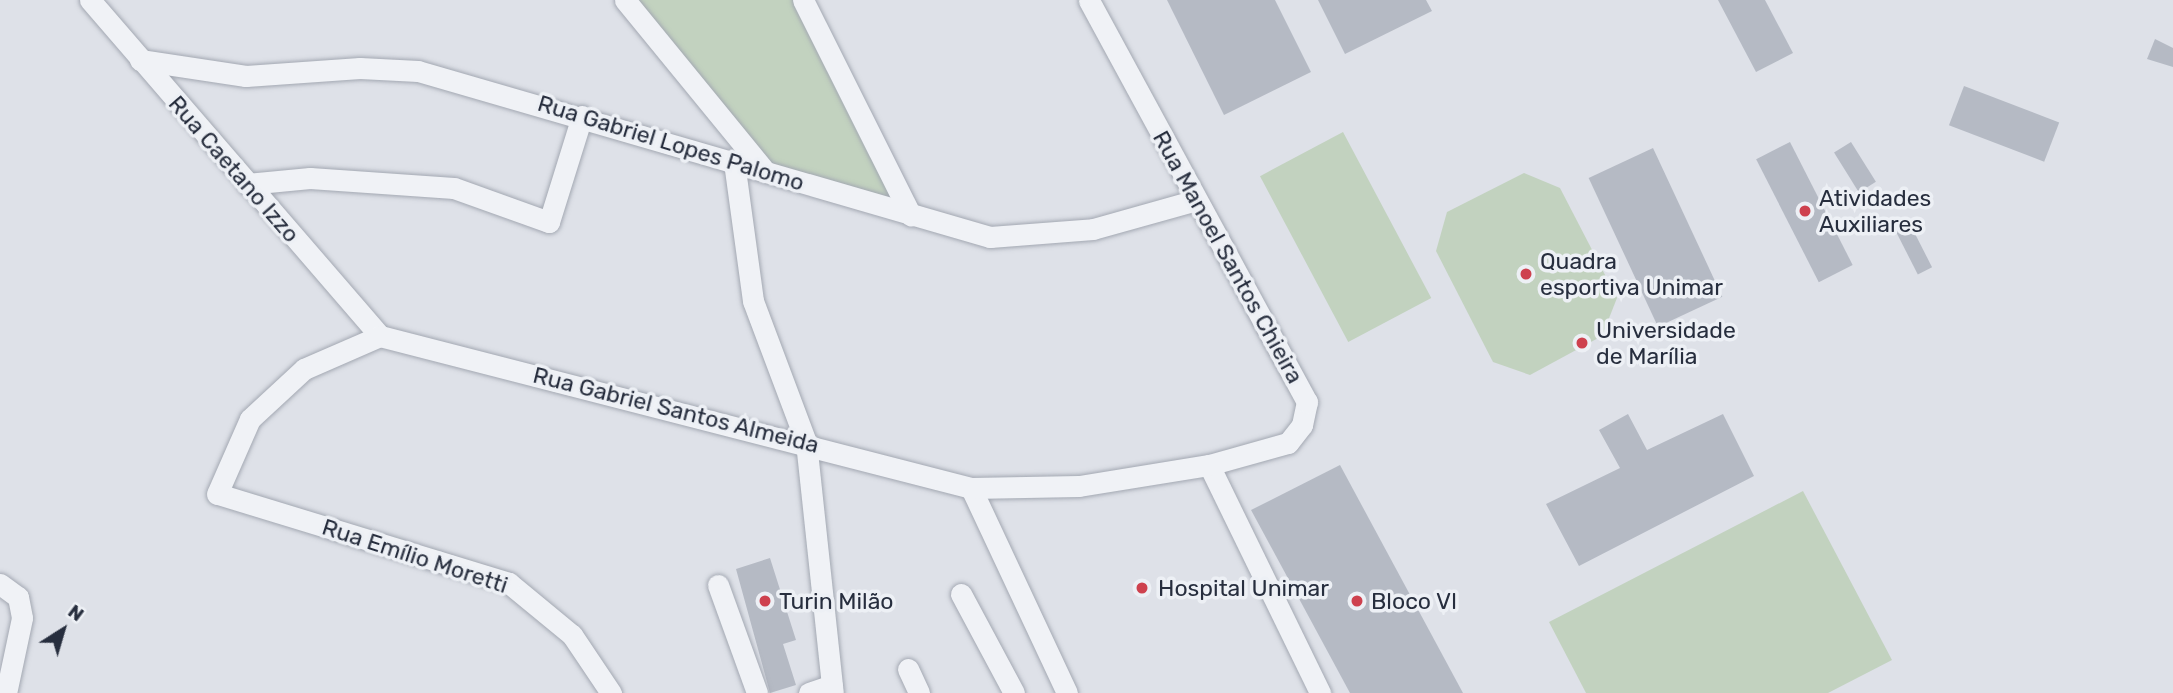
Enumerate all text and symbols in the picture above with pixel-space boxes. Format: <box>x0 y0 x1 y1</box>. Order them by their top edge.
street label: Rua Gabriel Lopes Palomo <box>534 89 808 197</box>
street label: Rua Caetano Izzo <box>163 90 305 248</box>
street label: Rua Manoel Santos Chieira <box>1147 126 1309 388</box>
place label: Atividades Auxiliares <box>1819 184 1931 238</box>
marker: Atividades Auxiliares <box>1797 203 1813 219</box>
place label: Quadra esportiva Unimar <box>1540 247 1723 301</box>
marker: Quadra esportiva Unimar <box>1518 266 1534 282</box>
place label: Universidade de Marília <box>1596 316 1736 370</box>
marker: Universidade de Marília <box>1574 335 1590 351</box>
street label: Rua Gabriel Santos Almeida <box>530 361 822 459</box>
street label: Rua Emílio Moretti <box>319 513 511 599</box>
place label: Hospital Unimar <box>1158 574 1329 602</box>
marker: Hospital Unimar <box>1132 578 1152 598</box>
place label: Turin Milão <box>779 587 894 615</box>
place label: Bloco Vl <box>1371 587 1457 615</box>
marker: Turin Milão <box>757 593 773 609</box>
marker: Bloco Vl <box>1349 593 1365 609</box>
north arrow <box>28 595 98 665</box>
text: N <box>64 600 88 626</box>

